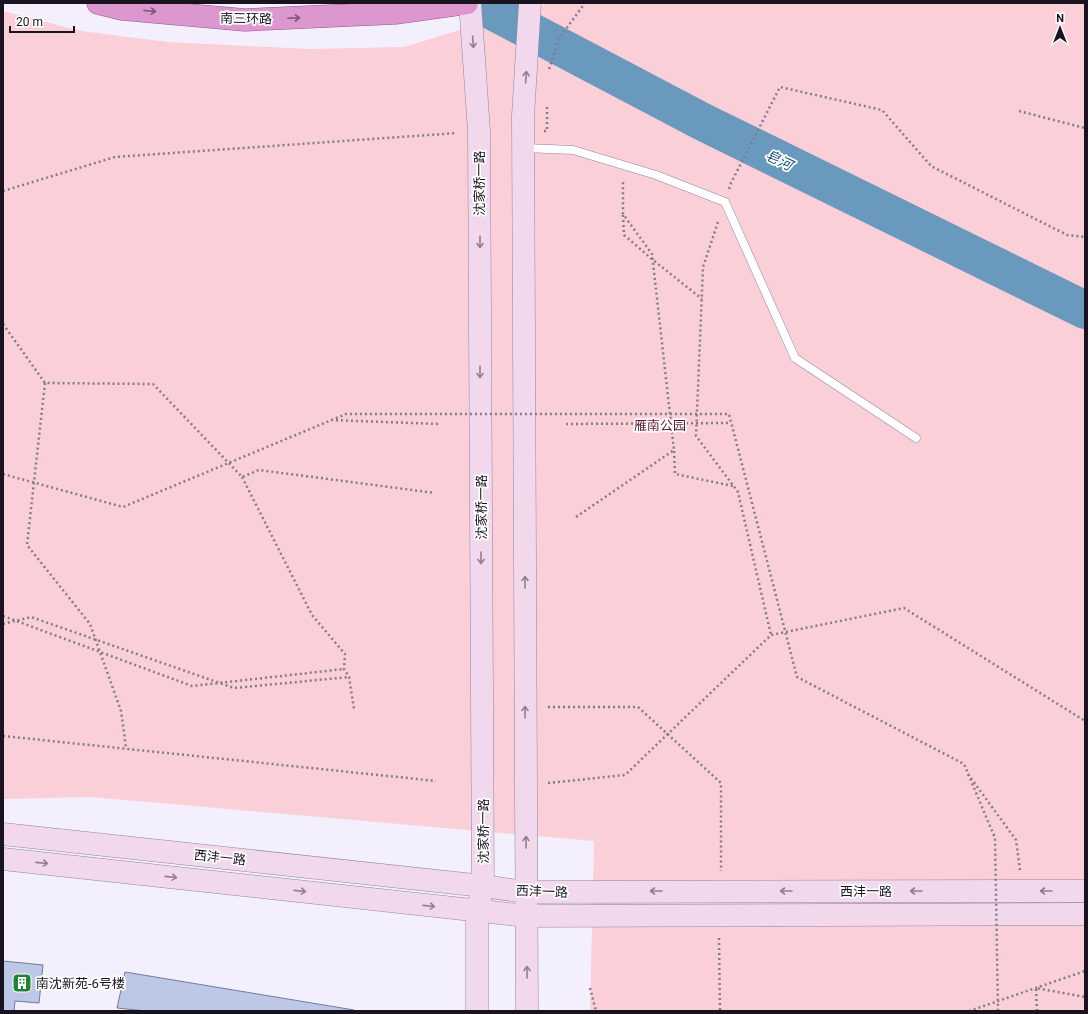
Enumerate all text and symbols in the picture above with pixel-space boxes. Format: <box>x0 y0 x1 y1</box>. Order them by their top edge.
scale bar <box>10 8 74 34</box>
one-way arrow <box>143 8 156 15</box>
north arrow <box>1040 8 1080 48</box>
street label: 南三环路 <box>220 11 272 26</box>
text: N <box>1056 12 1064 25</box>
one-way arrow <box>287 14 300 21</box>
text: 20 m <box>16 15 43 29</box>
one-way arrow <box>469 35 476 48</box>
one-way arrow <box>522 71 529 84</box>
water label: 皂河 <box>763 147 798 175</box>
street label: 沈家桥一路 <box>472 150 487 216</box>
one-way arrow <box>476 235 484 248</box>
one-way arrow <box>476 365 484 378</box>
park label: 雁南公园 <box>634 418 686 433</box>
street label: 沈家桥一路 <box>474 474 489 540</box>
one-way arrow <box>478 551 485 564</box>
one-way arrow <box>521 576 529 589</box>
one-way arrow <box>521 706 529 719</box>
street label: 沈家桥一路 <box>476 798 491 864</box>
one-way arrow <box>522 836 530 849</box>
street label: 西沣一路 <box>193 847 247 868</box>
one-way arrow <box>35 860 48 867</box>
one-way arrow <box>164 874 177 881</box>
street label: 西沣一路 <box>516 883 568 900</box>
street label: 西沣一路 <box>840 884 892 899</box>
one-way arrow <box>650 887 663 895</box>
one-way arrow <box>780 887 793 895</box>
one-way arrow <box>910 887 923 895</box>
one-way arrow <box>1040 887 1053 895</box>
one-way arrow <box>293 888 306 895</box>
one-way arrow <box>423 902 436 909</box>
one-way arrow <box>523 966 531 979</box>
building icon: 南沈新苑-6号楼 <box>11 972 33 994</box>
place label: 南沈新苑-6号楼 <box>36 976 125 991</box>

